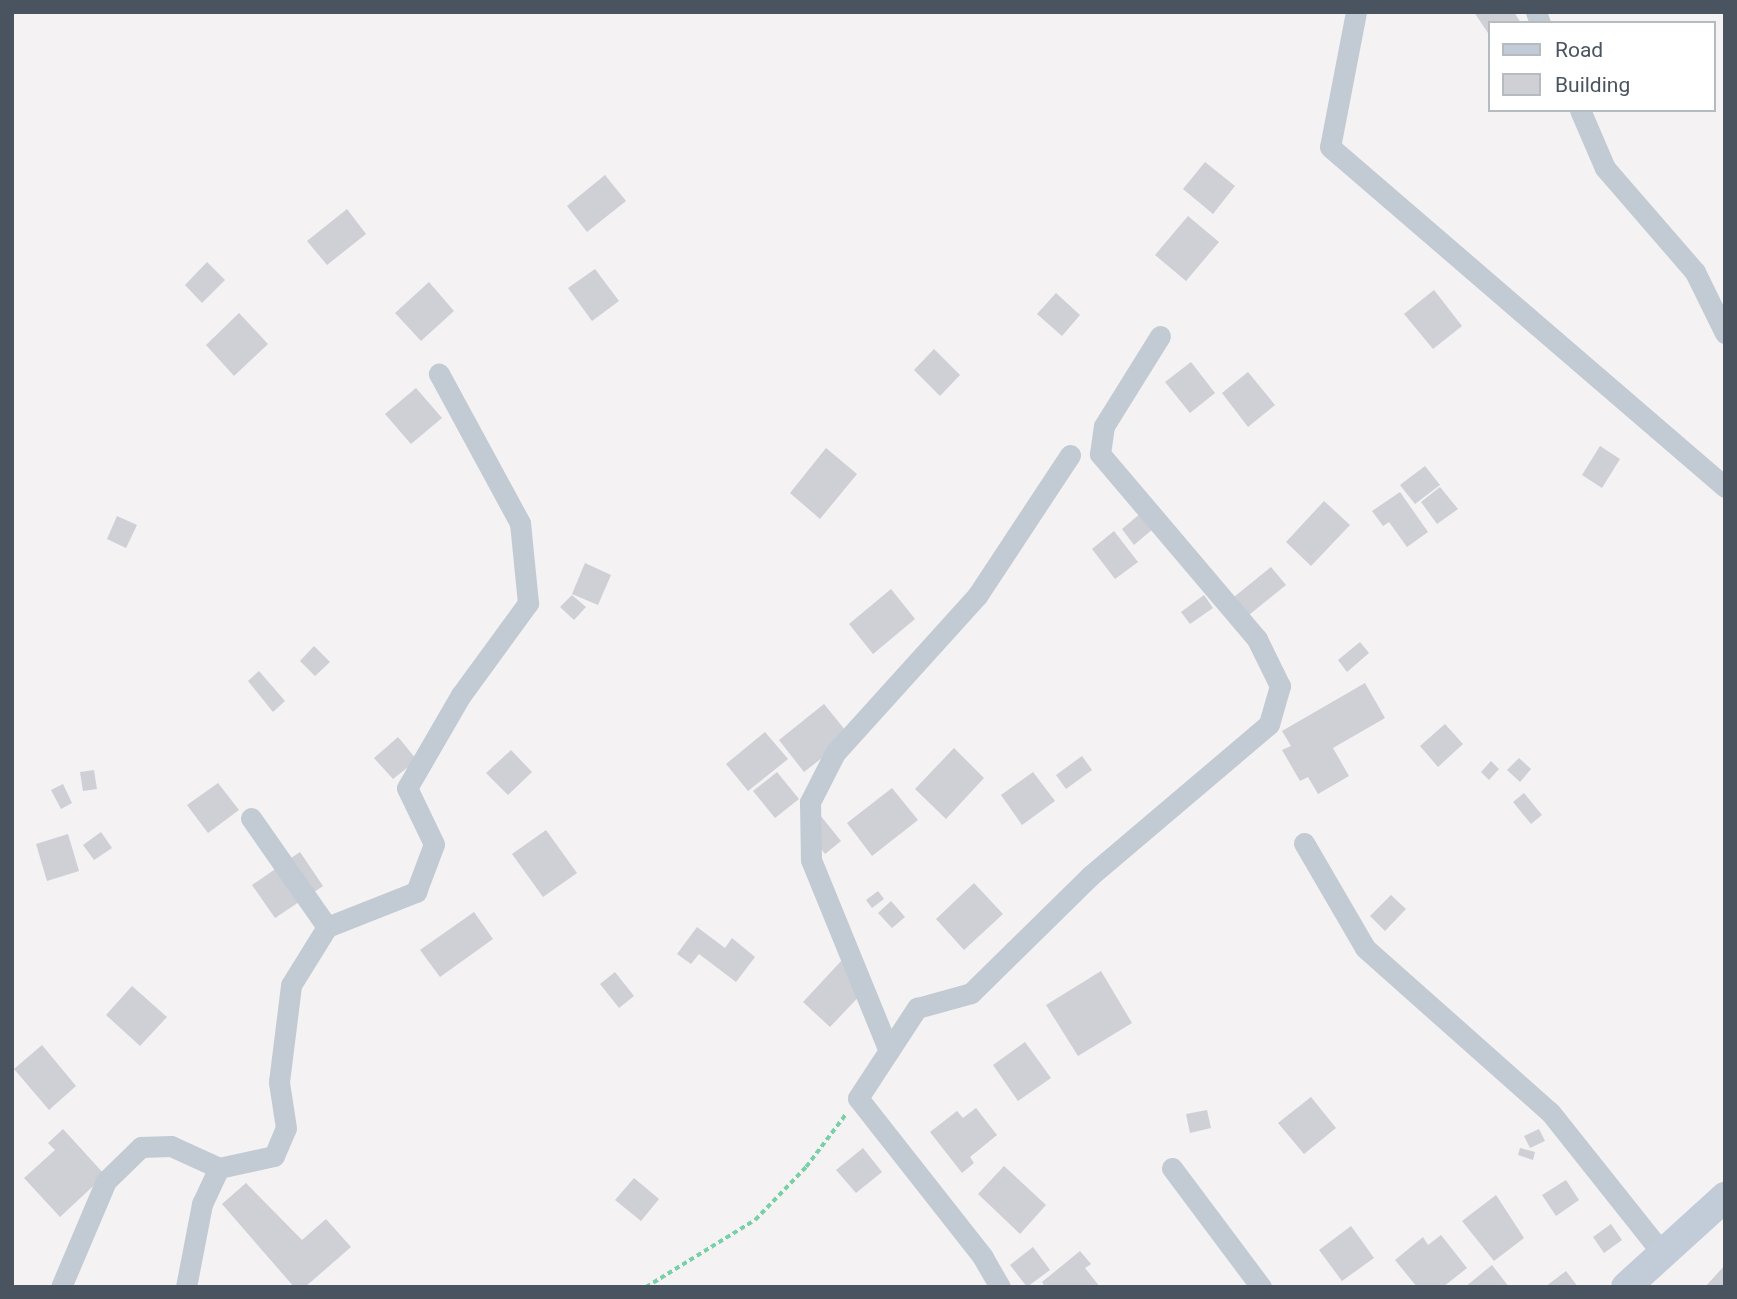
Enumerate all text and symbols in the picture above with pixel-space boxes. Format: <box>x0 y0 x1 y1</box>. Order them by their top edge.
legend <box>1488 21 1716 112</box>
text: Road <box>1555 38 1603 62</box>
text: Building <box>1555 73 1630 97</box>

